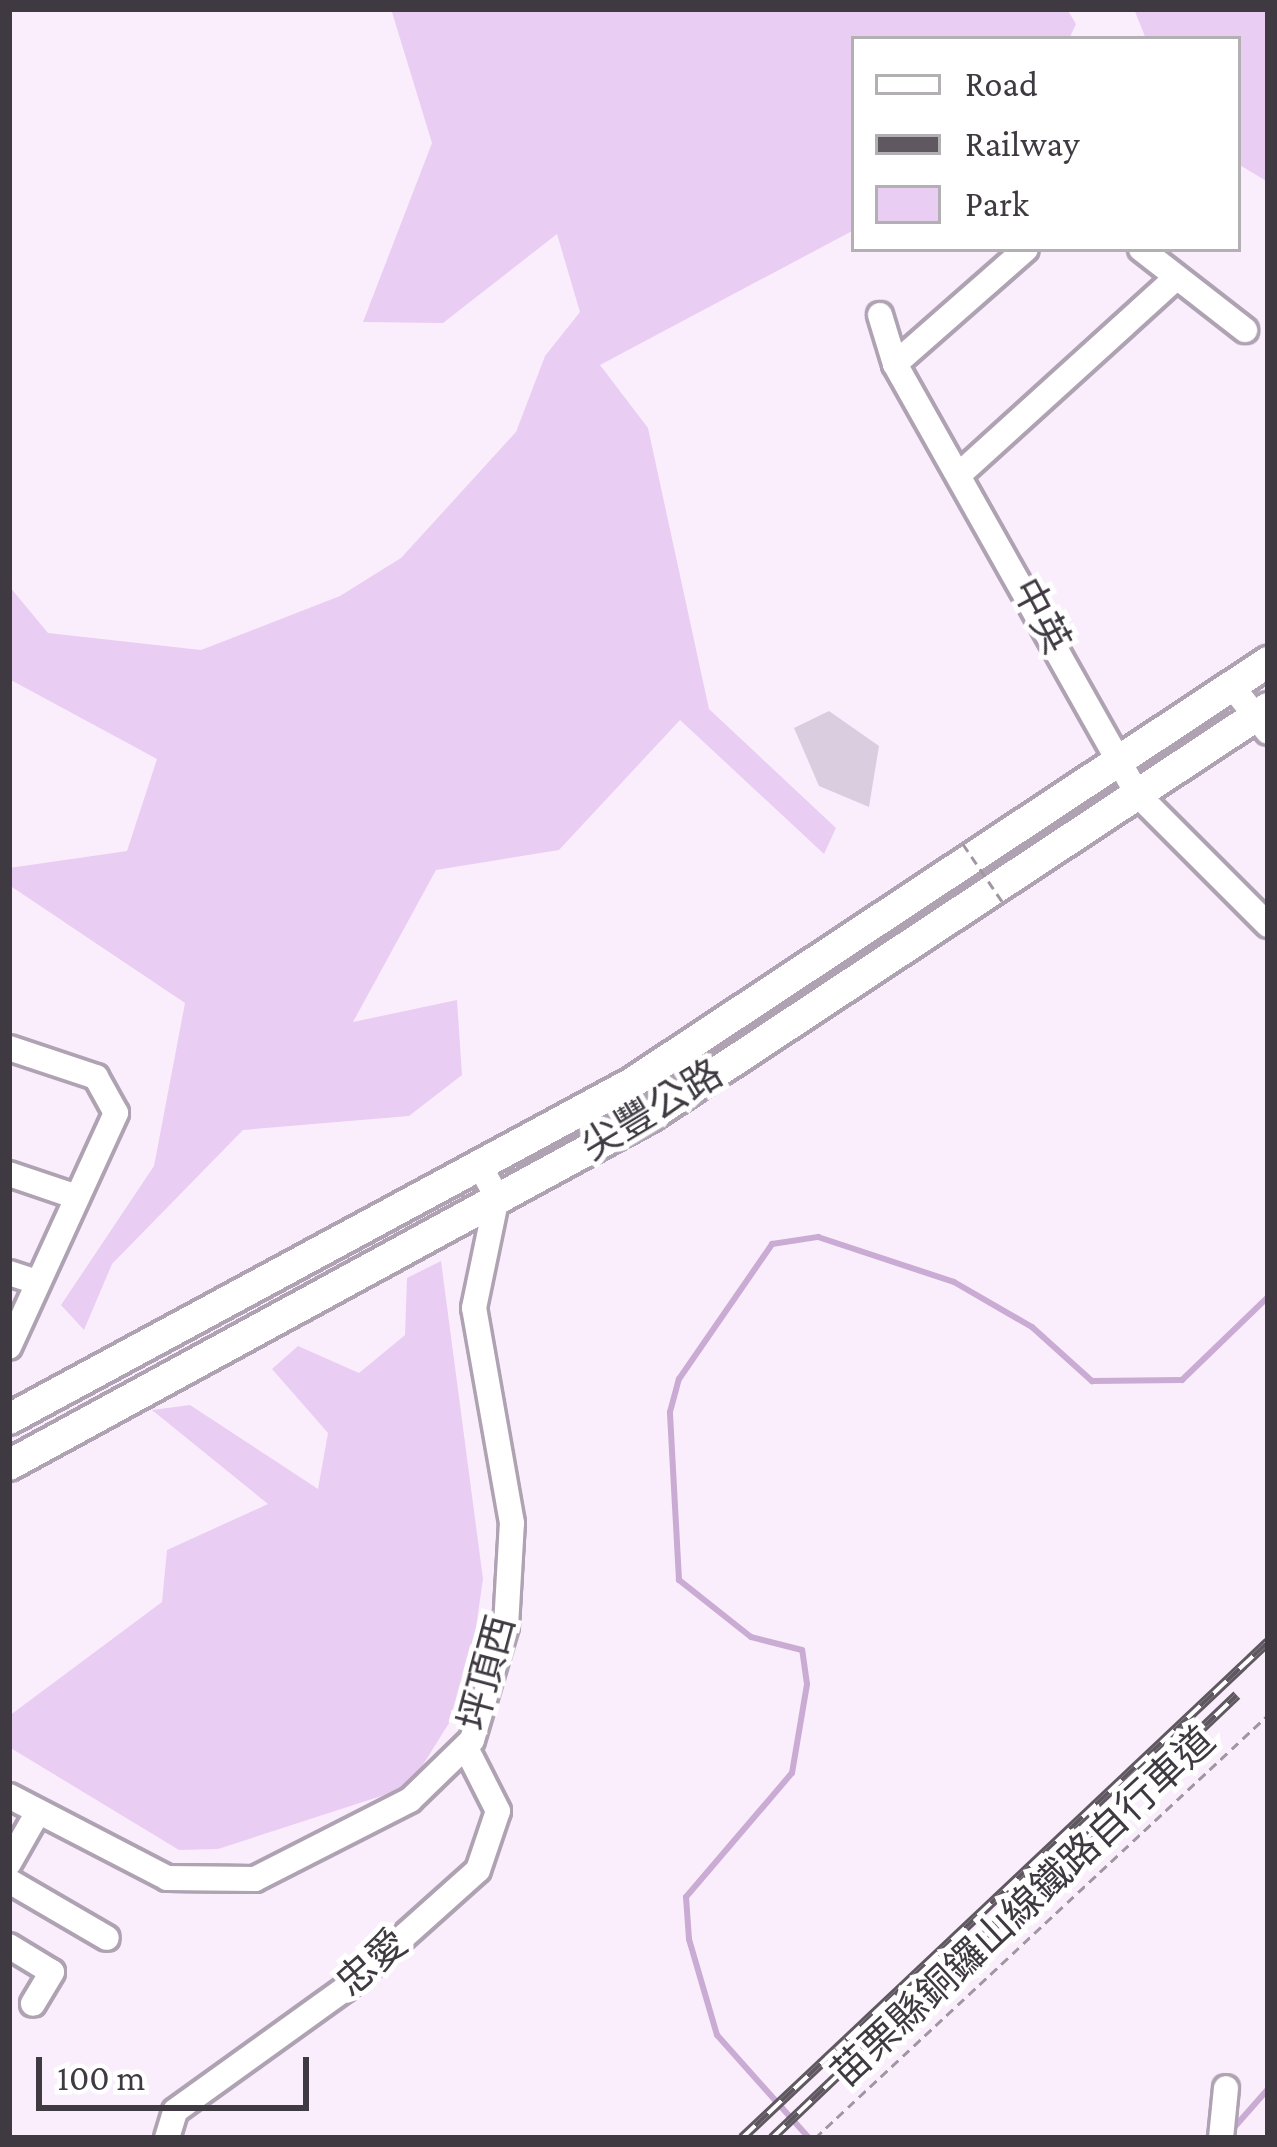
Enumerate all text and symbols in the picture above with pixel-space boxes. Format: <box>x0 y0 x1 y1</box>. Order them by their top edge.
legend <box>851 36 1241 252</box>
text: Road <box>965 64 1038 104</box>
text: Railway <box>965 124 1080 164</box>
text: Park <box>965 184 1029 224</box>
street label: 中英 <box>1002 571 1080 661</box>
street label: 尖豐公路 <box>573 1050 731 1170</box>
street label: 坪頂西 <box>449 1610 525 1736</box>
street label: 苗栗縣銅鑼山線鐵路自行車道 <box>822 1717 1224 2097</box>
street label: 忠愛 <box>327 1920 417 2006</box>
scale bar <box>42 2033 315 2107</box>
text: 100 m <box>57 2058 145 2098</box>

